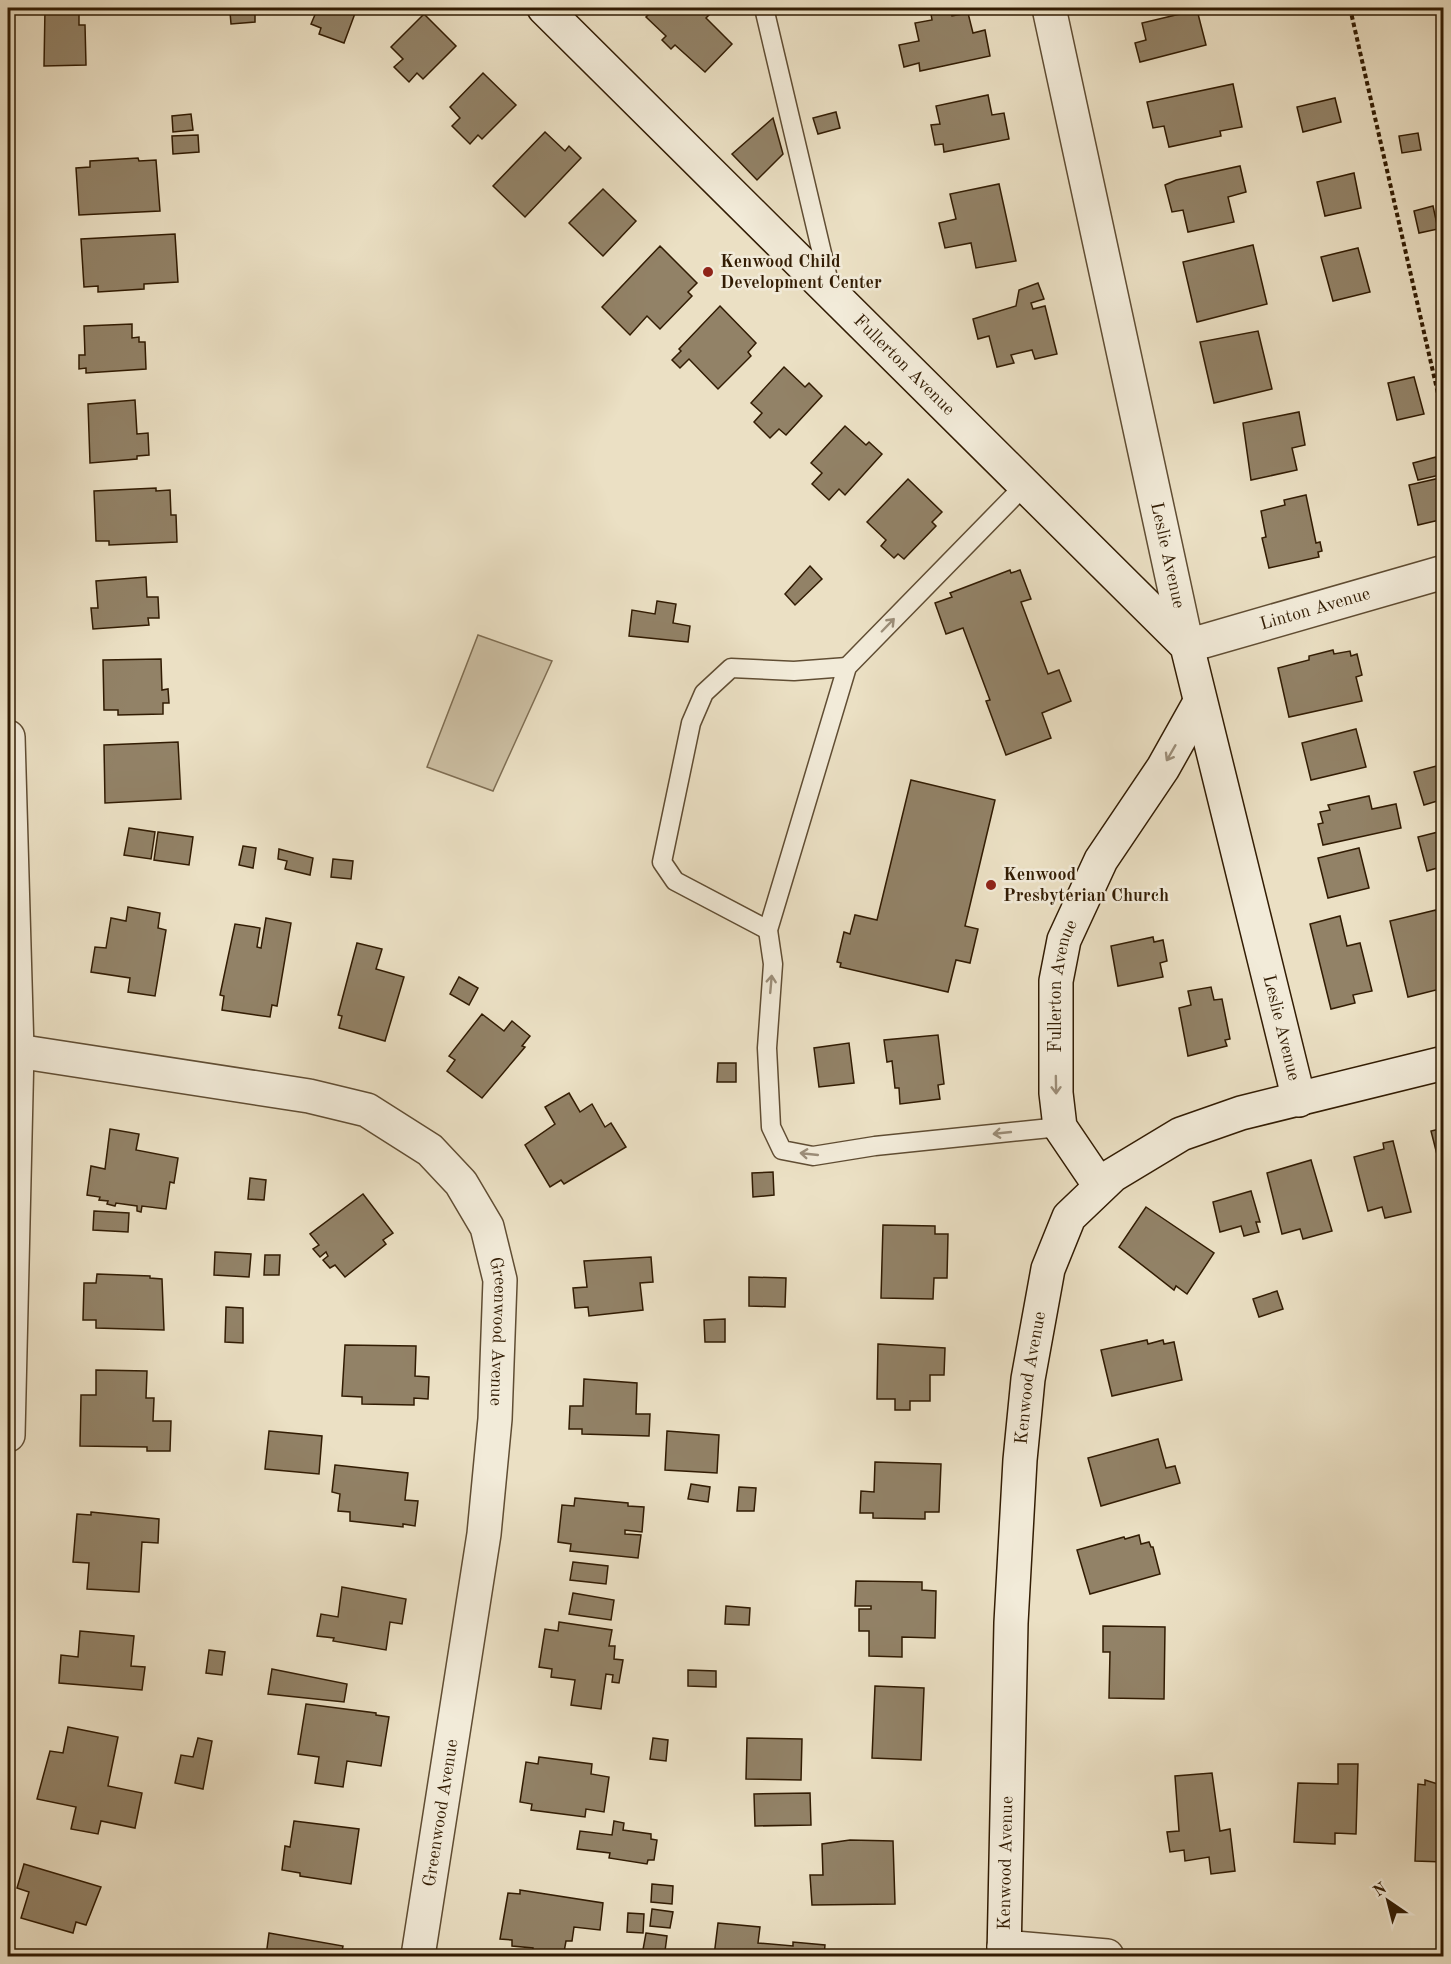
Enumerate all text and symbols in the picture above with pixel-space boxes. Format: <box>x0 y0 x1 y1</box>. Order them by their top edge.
place label: Kenwood Child Development Center <box>720 253 882 292</box>
marker: Kenwood Child Development Center <box>701 265 715 279</box>
street label: Fullerton Avenue <box>850 311 958 419</box>
street label: Leslie Avenue <box>1147 500 1188 610</box>
street label: Linton Avenue <box>1258 585 1372 634</box>
one-way arrow <box>880 618 895 633</box>
one-way arrow <box>1165 744 1177 761</box>
place label: Kenwood Presbyterian Church <box>1003 866 1169 905</box>
marker: Kenwood Presbyterian Church <box>984 878 998 892</box>
street label: Fullerton Avenue <box>1047 917 1081 1053</box>
street label: Leslie Avenue <box>1259 973 1303 1083</box>
one-way arrow <box>766 975 777 995</box>
one-way arrow <box>1050 1075 1062 1095</box>
one-way arrow <box>993 1128 1013 1139</box>
one-way arrow <box>799 1148 819 1159</box>
street label: Greenwood Avenue <box>486 1255 509 1406</box>
street label: Kenwood Avenue <box>1013 1310 1049 1445</box>
street label: Greenwood Avenue <box>420 1738 462 1888</box>
street label: Kenwood Avenue <box>996 1796 1016 1930</box>
north arrow <box>1358 1871 1418 1931</box>
text: N <box>1371 1880 1391 1900</box>

